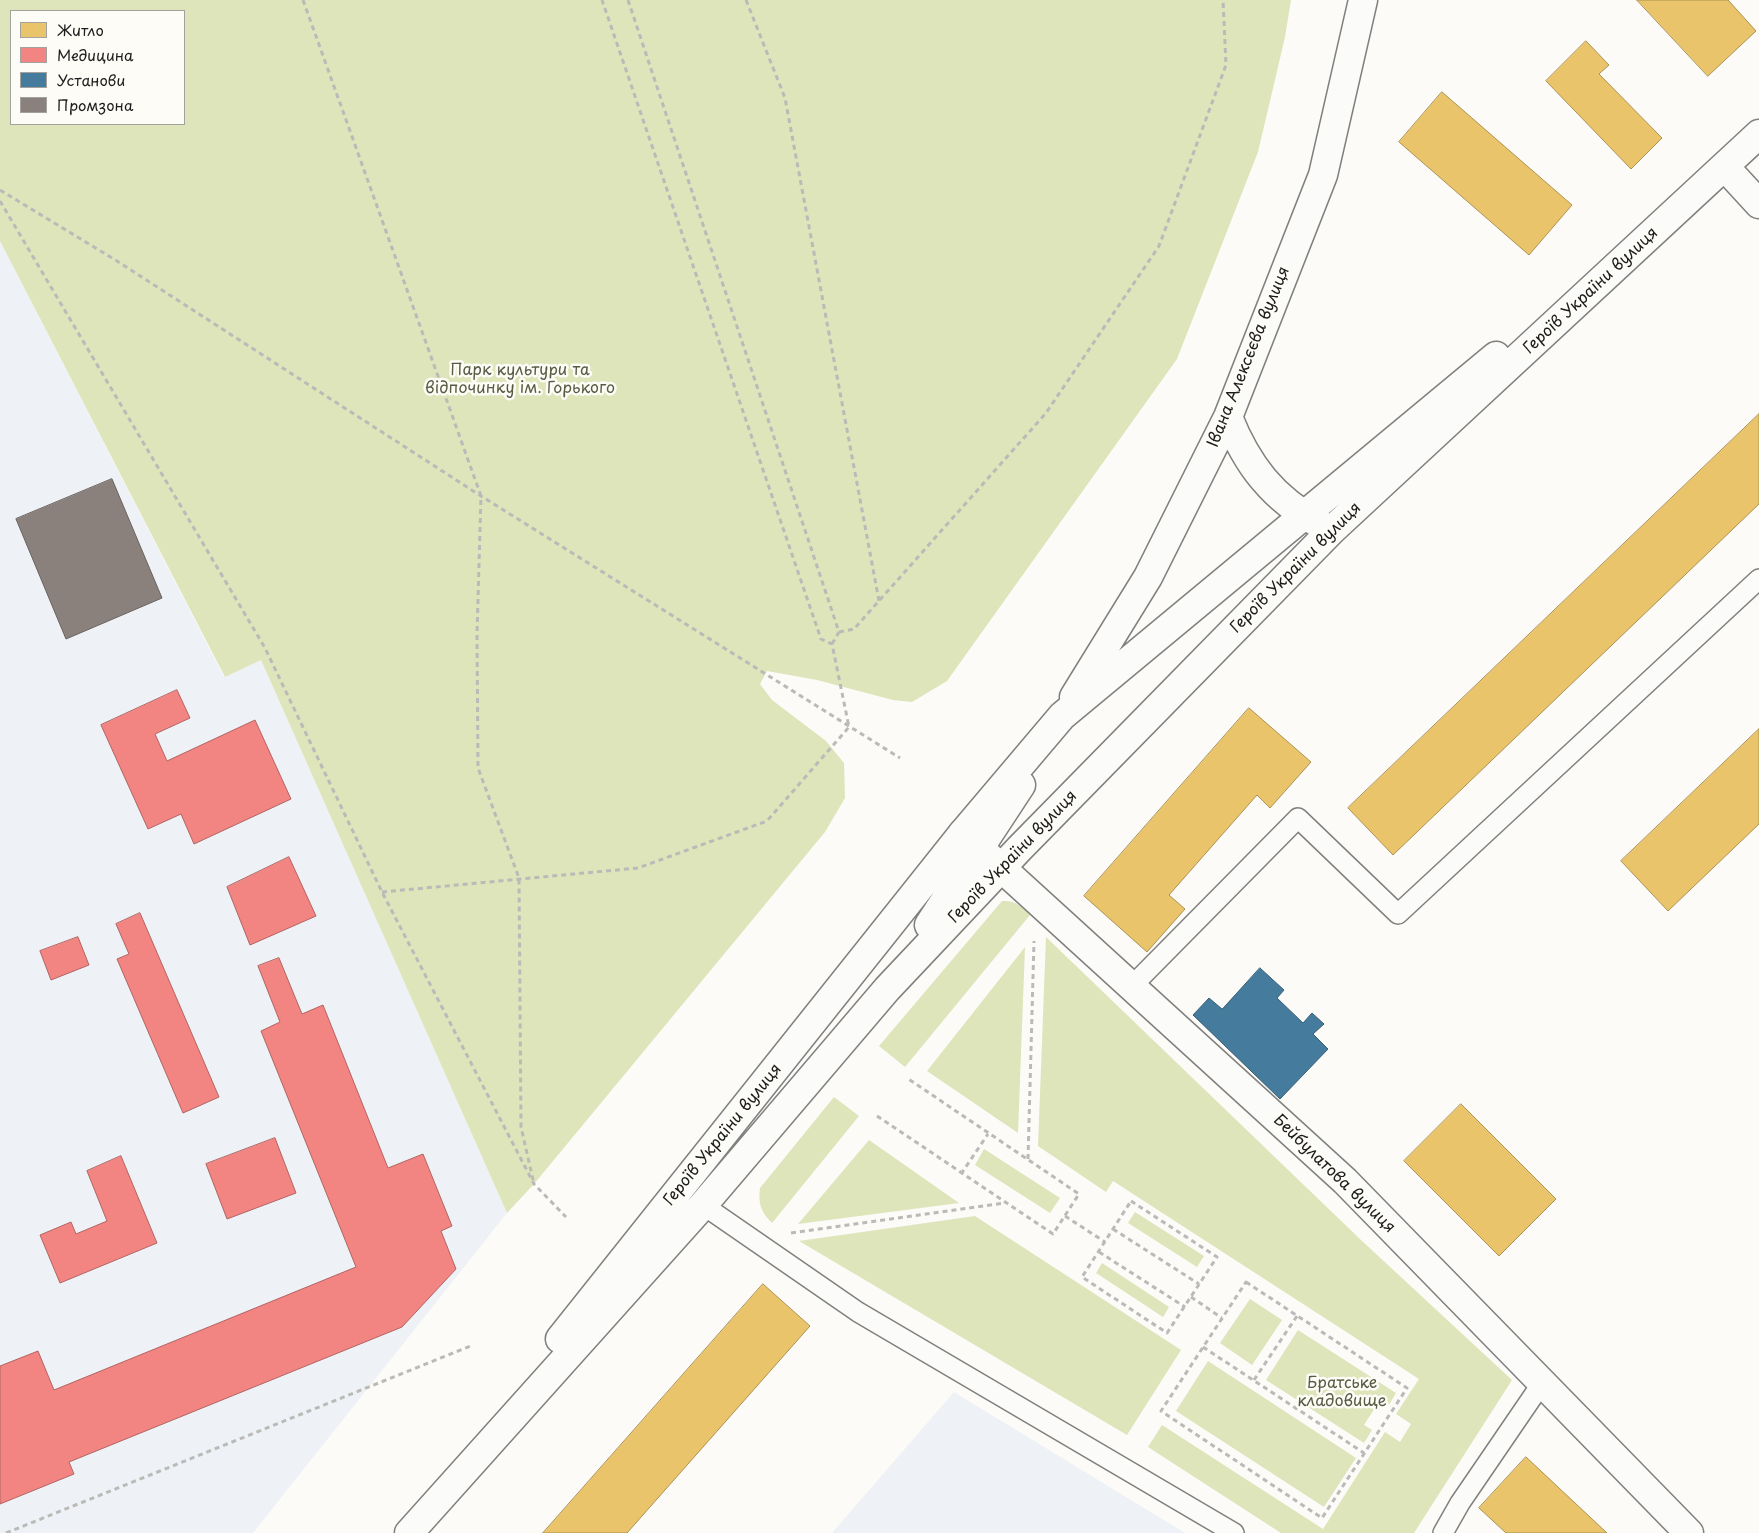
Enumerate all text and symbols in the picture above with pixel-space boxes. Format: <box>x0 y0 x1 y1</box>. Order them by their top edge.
legend <box>10 10 185 125</box>
text: Житло <box>57 18 104 41</box>
text: Медицина <box>57 43 134 66</box>
text: Установи <box>57 68 125 91</box>
text: Промзона <box>57 93 133 116</box>
street label: Героїв України вулиця <box>1520 224 1662 358</box>
street label: Івана Алексєєва вулиця <box>1204 264 1294 450</box>
park label: Парк культури та відпочинку ім. Горького <box>425 361 615 399</box>
street label: Героїв України вулиця <box>1227 499 1365 637</box>
street label: Героїв України вулиця <box>945 787 1081 927</box>
street label: Героїв України вулиця <box>660 1060 786 1210</box>
street label: Бейбулатова вулиця <box>1269 1111 1399 1237</box>
park label: Братське кладовище <box>1297 1374 1387 1412</box>

